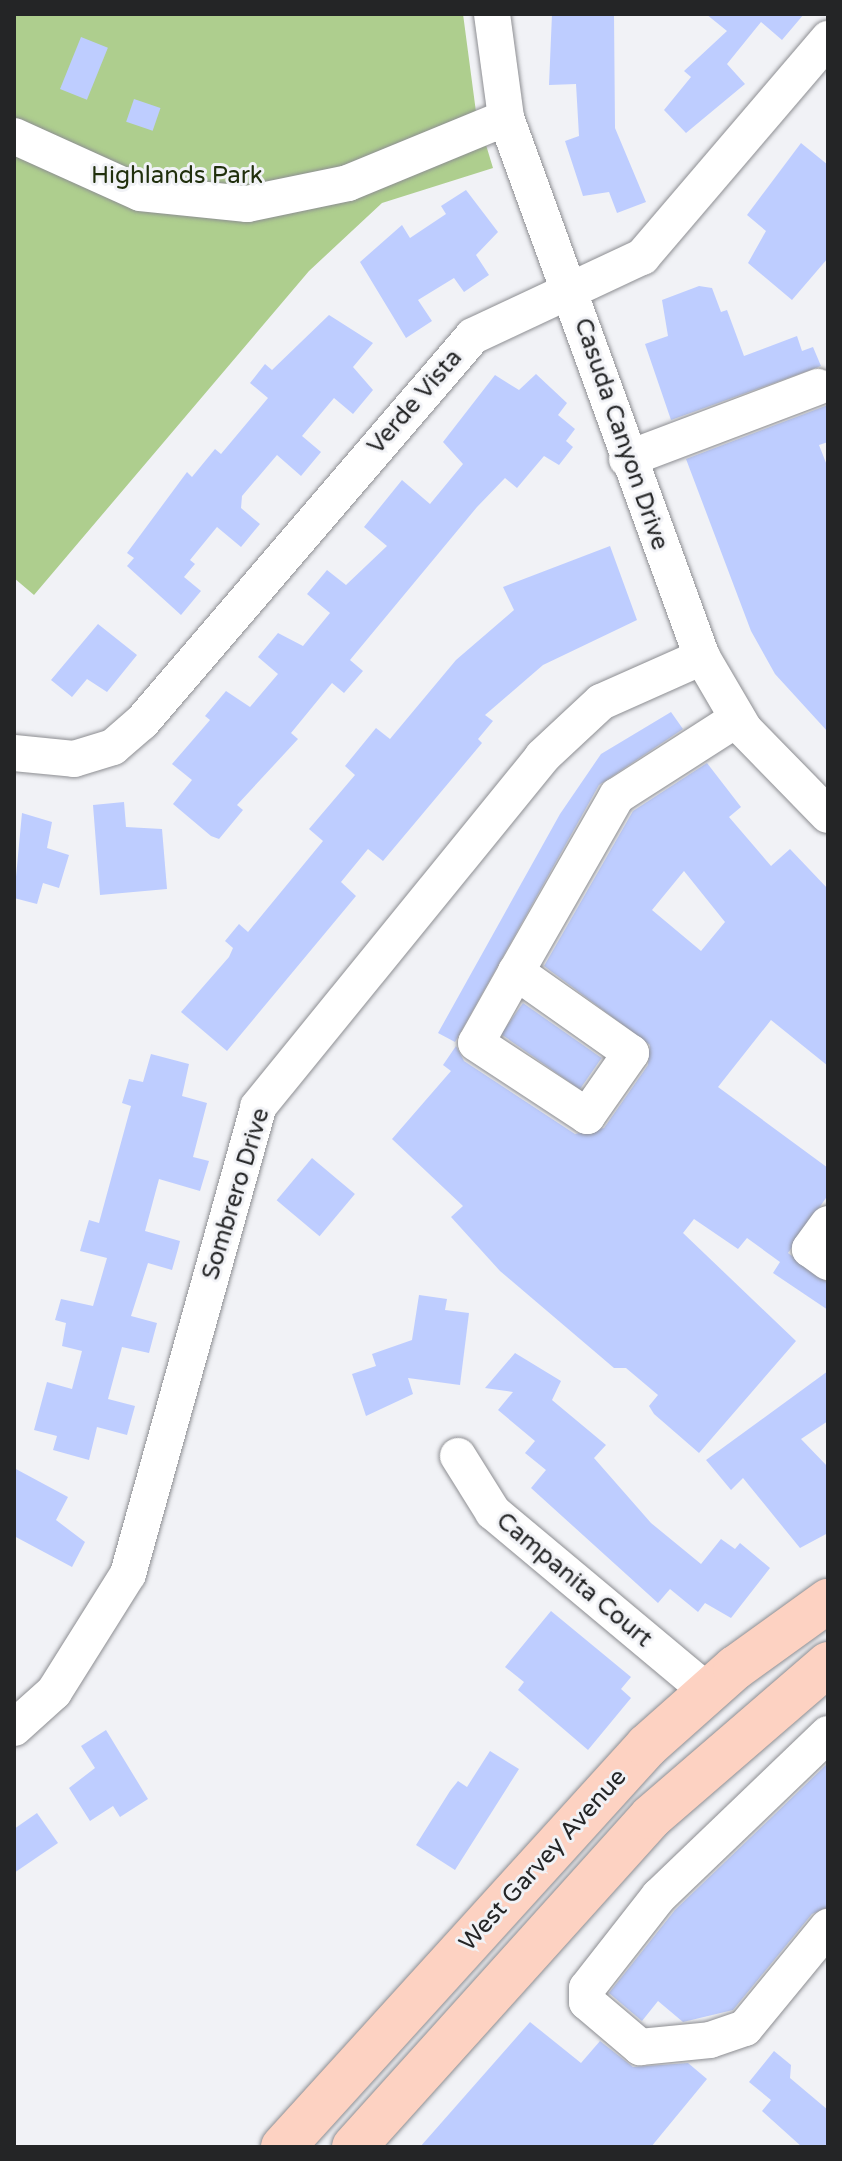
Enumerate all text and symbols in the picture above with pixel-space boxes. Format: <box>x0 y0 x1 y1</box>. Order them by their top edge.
park label: Highlands Park <box>91 162 263 190</box>
street label: Casuda Canyon Drive <box>568 314 674 554</box>
street label: Verde Vista <box>362 344 468 460</box>
street label: Sombrero Drive <box>196 1105 276 1283</box>
street label: Campanita Court <box>490 1507 658 1653</box>
street label: West Garvey Avenue <box>454 1763 632 1957</box>

